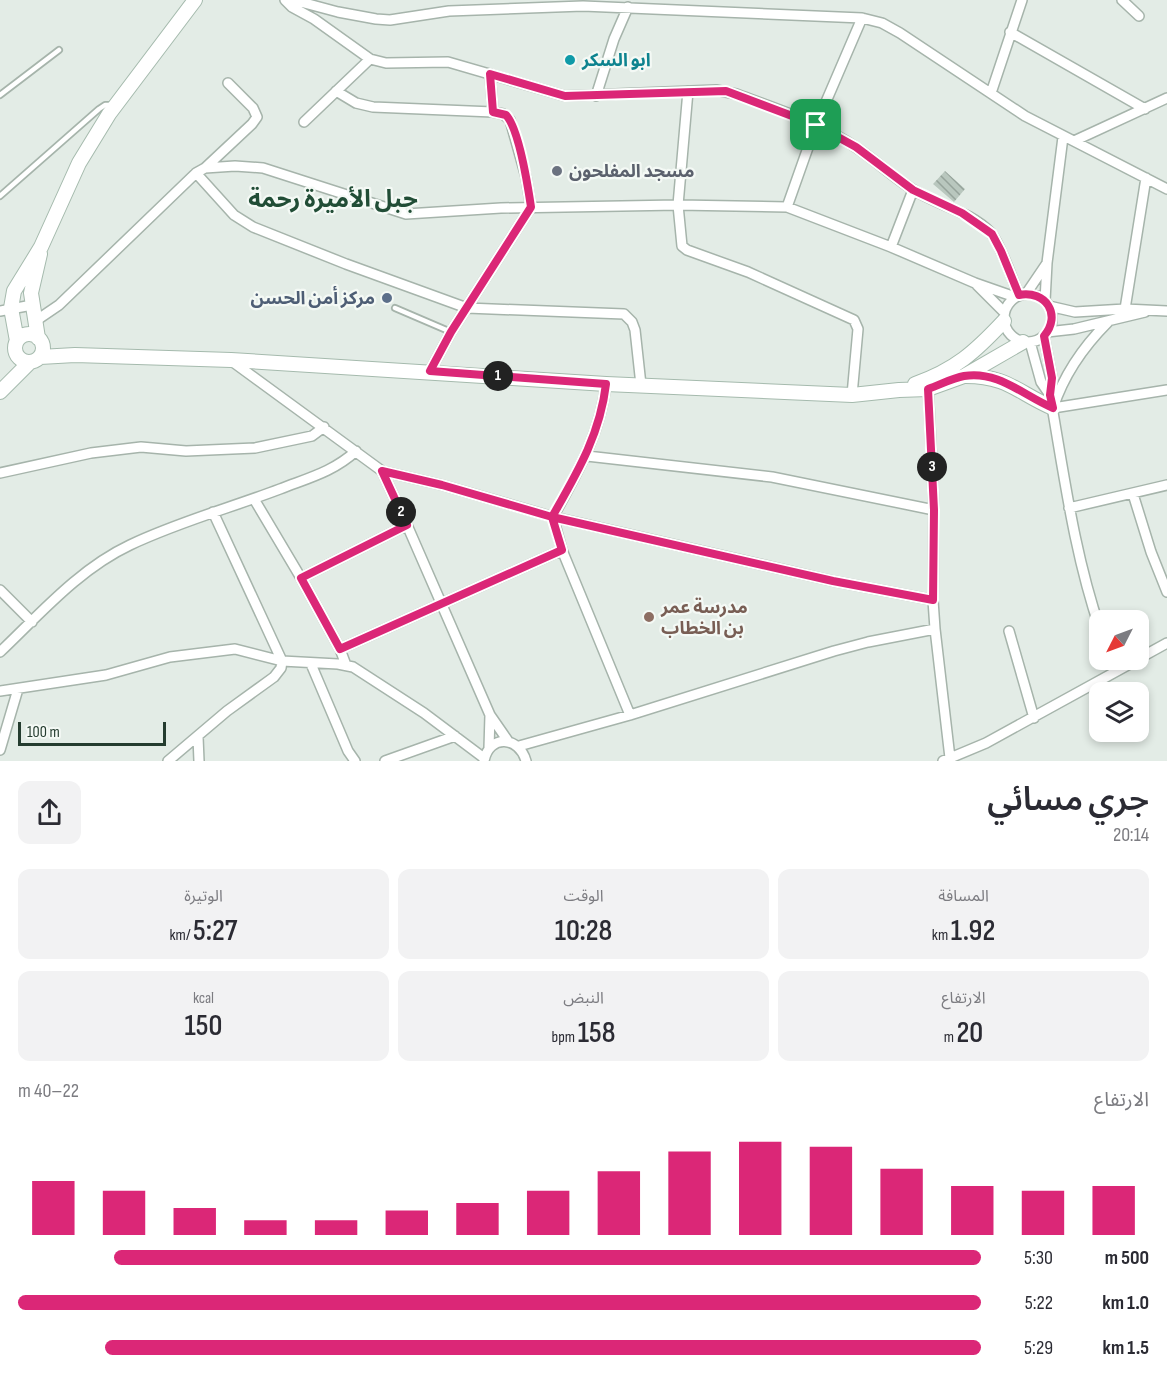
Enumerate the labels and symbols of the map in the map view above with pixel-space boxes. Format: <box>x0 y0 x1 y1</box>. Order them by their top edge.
place label: ابو السكر <box>581 50 651 71</box>
marker: ابو السكر <box>563 53 577 67</box>
pin <box>790 99 841 150</box>
place label: مسجد المفلحون <box>569 161 694 182</box>
marker: مسجد المفلحون <box>550 164 564 178</box>
district label: جبل الأميرة رحمة <box>248 185 418 214</box>
place label: مركز أمن الحسن <box>251 285 375 309</box>
marker: مركز أمن الحسن <box>380 291 394 305</box>
pin: 1 <box>483 361 513 391</box>
pin: 3 <box>917 452 947 482</box>
pin: 2 <box>386 497 416 527</box>
place label: مدرسة عمر بن الخطاب <box>660 597 748 639</box>
marker: مدرسة عمر بن الخطاب <box>642 610 656 624</box>
north arrow <box>1089 610 1149 670</box>
scale bar <box>18 719 166 746</box>

